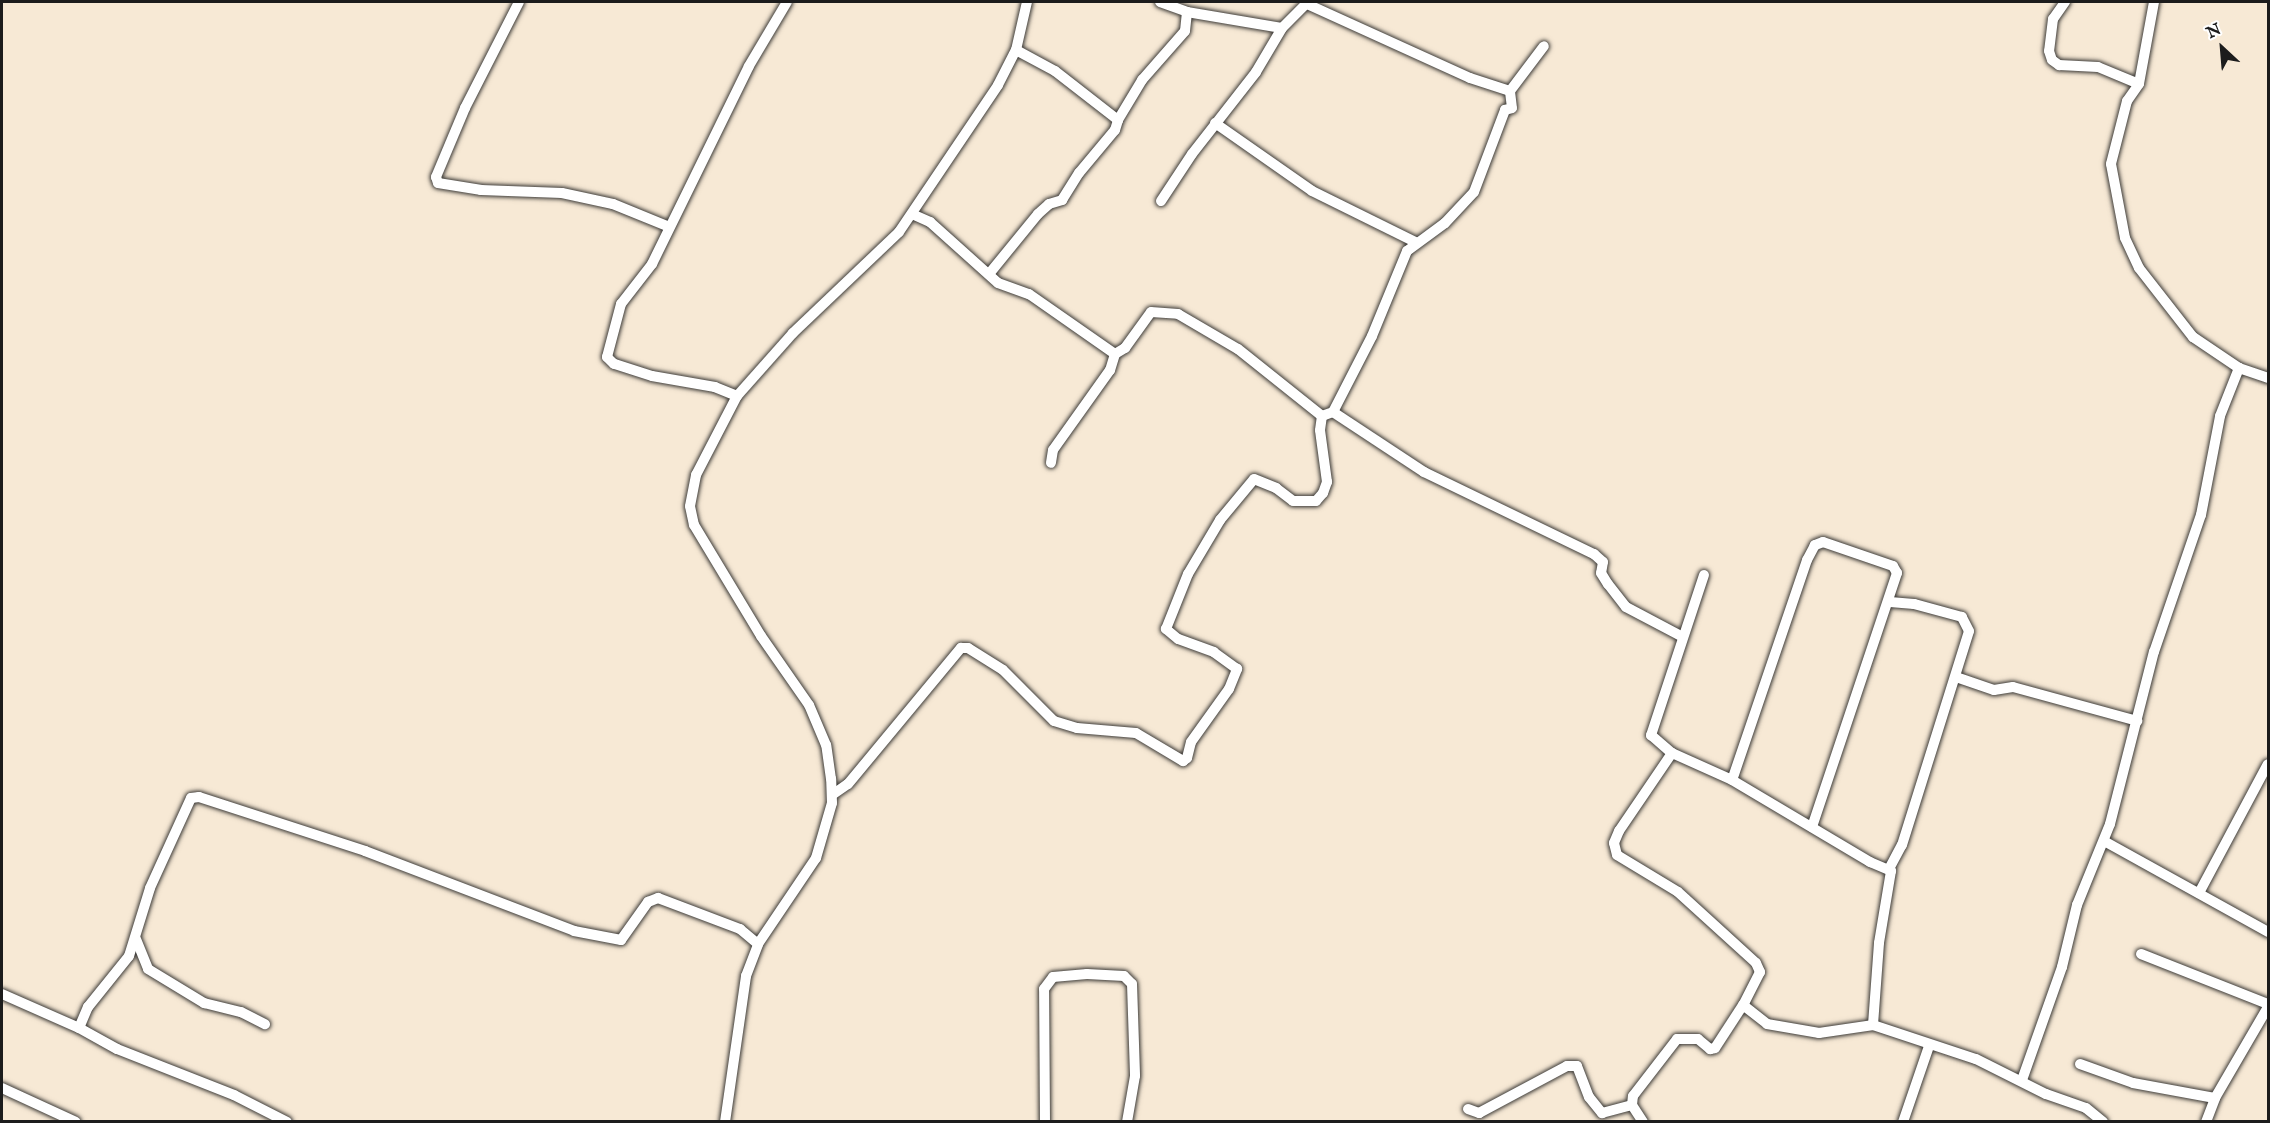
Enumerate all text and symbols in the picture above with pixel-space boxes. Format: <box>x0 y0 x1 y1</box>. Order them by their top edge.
north arrow <box>2192 18 2252 78</box>
text: N <box>2204 20 2225 44</box>

